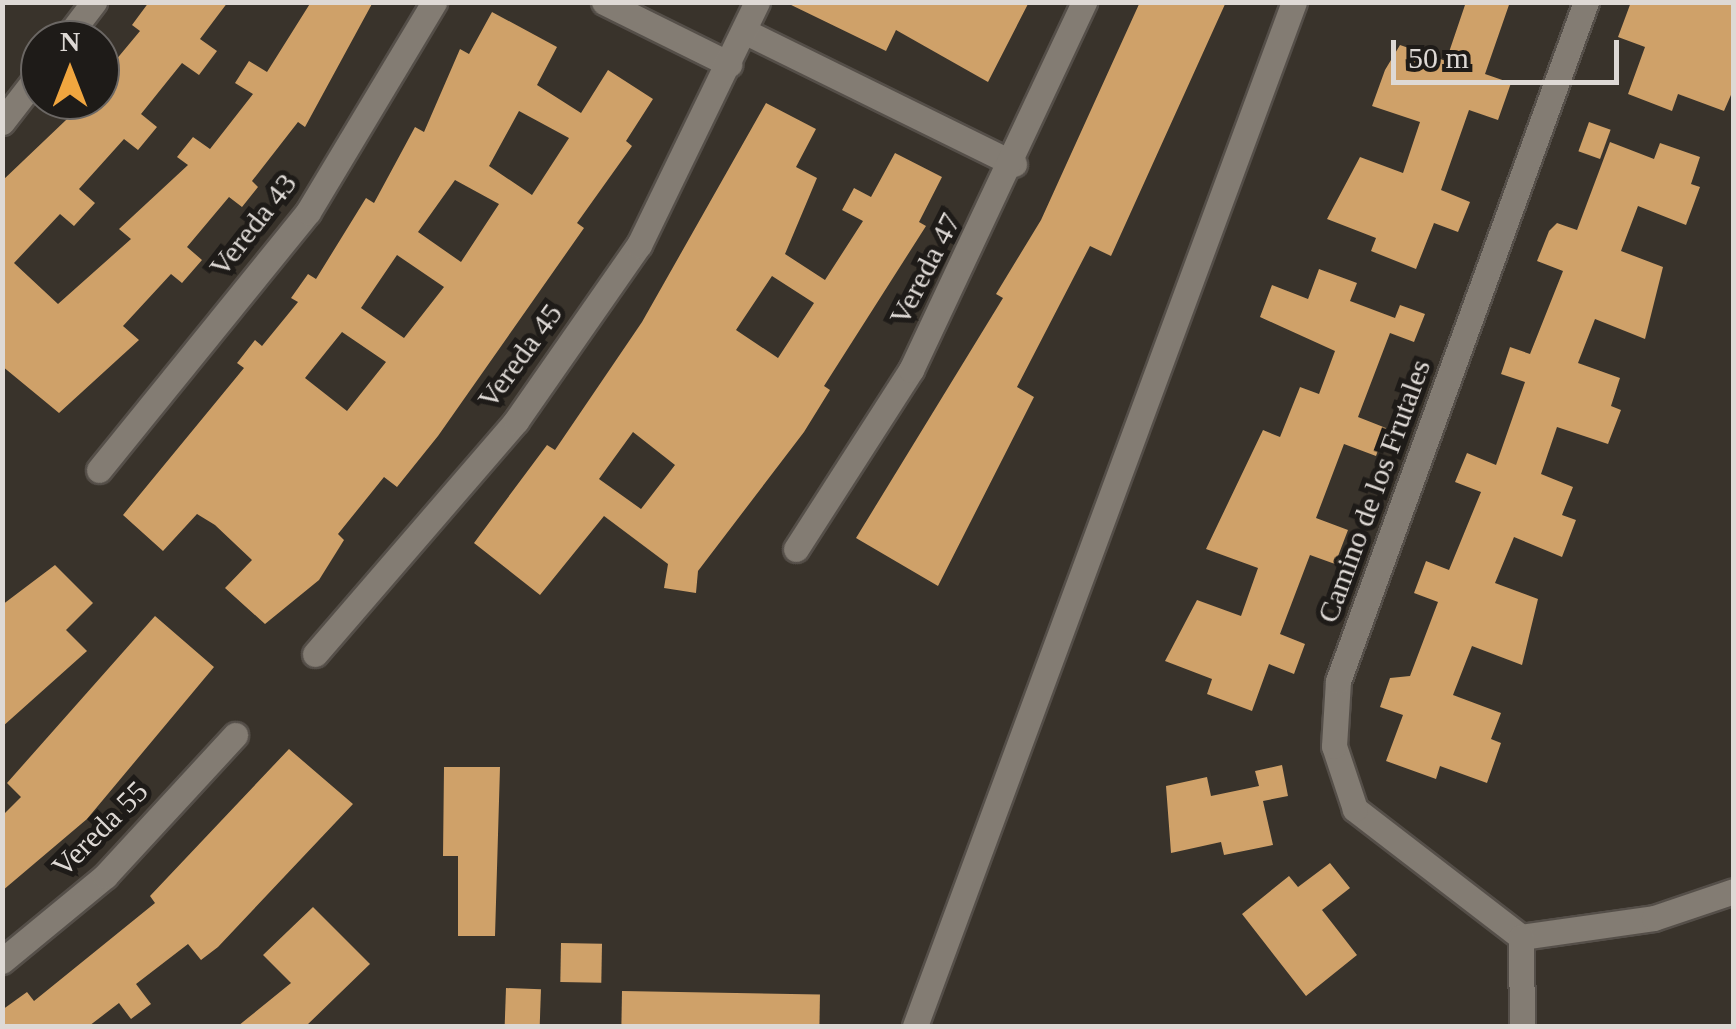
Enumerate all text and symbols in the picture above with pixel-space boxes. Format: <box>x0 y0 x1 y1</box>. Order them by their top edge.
north arrow <box>20 20 120 120</box>
scale bar <box>1396 20 1624 82</box>
text: N <box>60 26 80 57</box>
text: 50 m <box>1408 41 1469 74</box>
street label: Vereda 43 <box>202 166 304 284</box>
street label: Vereda 47 <box>882 207 968 331</box>
street label: Vereda 45 <box>470 297 570 415</box>
street label: Camino de los Frutales <box>1310 354 1438 628</box>
street label: Vereda 55 <box>45 774 155 884</box>

